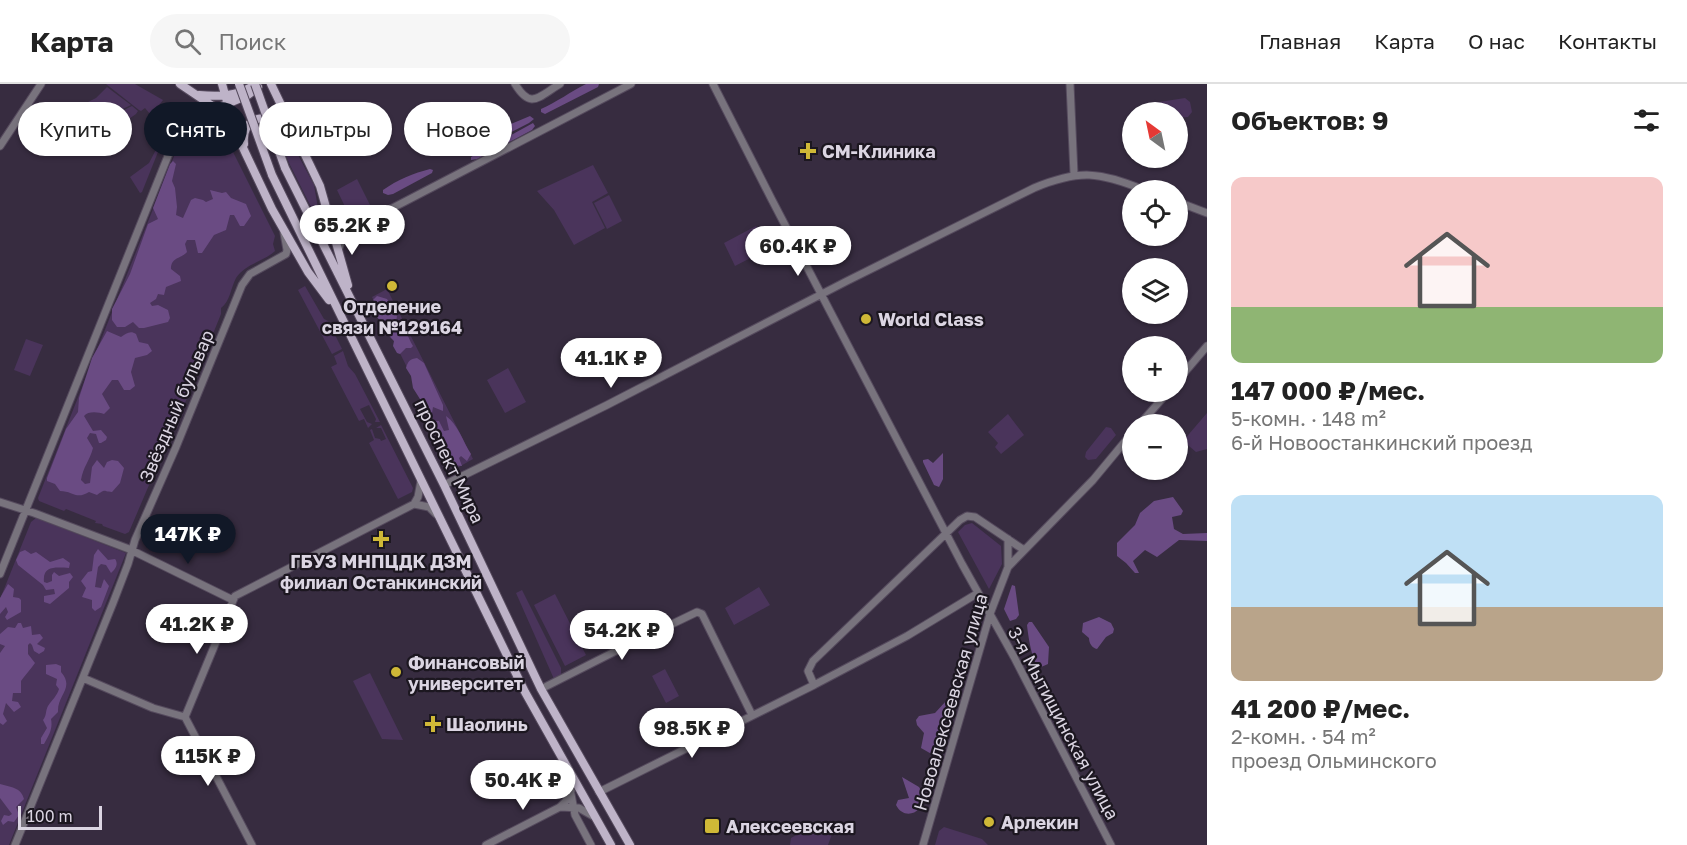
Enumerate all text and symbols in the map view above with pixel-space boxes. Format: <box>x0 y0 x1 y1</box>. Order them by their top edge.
search box <box>150 14 570 68</box>
text: Карта <box>30 25 114 58</box>
icon: search <box>171 25 204 58</box>
text: Поиск <box>219 28 286 55</box>
text: Главная <box>1259 28 1341 54</box>
text: Карта <box>1374 28 1435 54</box>
text: О нас <box>1468 28 1525 54</box>
text: Контакты <box>1558 28 1657 54</box>
chip: Купить <box>18 102 132 156</box>
chip: Снять <box>144 102 247 156</box>
chip: Фильтры <box>259 102 392 156</box>
chip: Новое <box>404 102 512 156</box>
north arrow <box>1122 102 1188 168</box>
map controls <box>1122 102 1188 480</box>
icon: filters <box>1630 104 1663 137</box>
text: Объектов: 9 <box>1231 105 1389 136</box>
place label: СМ-Клиника <box>822 140 936 162</box>
marker: СМ-Клиника <box>799 142 817 160</box>
button: locate <box>1122 180 1188 246</box>
pin: 65.2K ₽ <box>297 205 407 256</box>
text: 65.2K ₽ <box>314 212 390 236</box>
icon: home <box>1393 216 1501 324</box>
pin: 60.4K ₽ <box>743 226 853 277</box>
text: 60.4K ₽ <box>759 233 837 257</box>
button: layers <box>1122 258 1188 324</box>
marker: Отделение связи №129164 <box>385 279 399 293</box>
place label: Отделение связи №129164 <box>322 295 462 338</box>
place label: World Class <box>878 308 984 330</box>
marker: World Class <box>859 312 873 326</box>
street label: Звёздный бульвар <box>134 326 218 486</box>
button: + <box>1122 336 1188 402</box>
pin: 41.1K ₽ <box>556 338 666 389</box>
text: 41.1K ₽ <box>575 345 647 369</box>
text: 147 000 ₽/мес. <box>1231 375 1425 406</box>
street label: проспект Мира <box>411 395 489 527</box>
text: 5-комн. · 148 m² <box>1231 406 1386 430</box>
button: − <box>1122 414 1188 480</box>
text: 6-й Новоостанкинский проезд <box>1231 430 1532 454</box>
pin: 147K ₽ <box>139 514 237 565</box>
text: 147K ₽ <box>155 521 221 545</box>
marker: ГБУЗ МНПЦДК ДЗМ филиал Останкинский <box>372 530 390 548</box>
icon: home <box>1393 534 1501 642</box>
place label: ГБУЗ МНПЦДК ДЗМ филиал Останкинский <box>280 550 482 593</box>
street label: Новоалексеевская улица <box>908 591 992 813</box>
pin: 41.2K ₽ <box>142 604 252 655</box>
pin: 54.2K ₽ <box>567 610 677 661</box>
text: 41.2K ₽ <box>160 611 234 635</box>
text: 54.2K ₽ <box>584 617 660 641</box>
street label: 3-я Мытищинская улица <box>1004 623 1124 823</box>
place label: Финансовый университет <box>408 651 524 694</box>
marker: Финансовый университет <box>389 665 403 679</box>
text: 41 200 ₽/мес. <box>1231 693 1410 724</box>
pin: 98.5K ₽ <box>637 708 747 759</box>
place label: Шаолинь <box>446 713 528 735</box>
marker: Шаолинь <box>424 715 442 733</box>
text: 98.5K ₽ <box>653 715 731 739</box>
text: 2-комн. · 54 m² <box>1231 724 1376 748</box>
pin: 115K ₽ <box>159 736 257 787</box>
text: 115K ₽ <box>175 743 241 767</box>
text: проезд Ольминского <box>1231 748 1437 772</box>
pin: 50.4K ₽ <box>468 760 578 811</box>
text: 50.4K ₽ <box>484 767 562 791</box>
scale bar <box>18 803 102 830</box>
text: 100 m <box>27 806 73 826</box>
place label: Арлекин <box>1001 811 1078 833</box>
place label: Алексеевская <box>726 815 854 837</box>
marker: Арлекин <box>982 815 996 829</box>
marker: Алексеевская <box>703 817 721 835</box>

